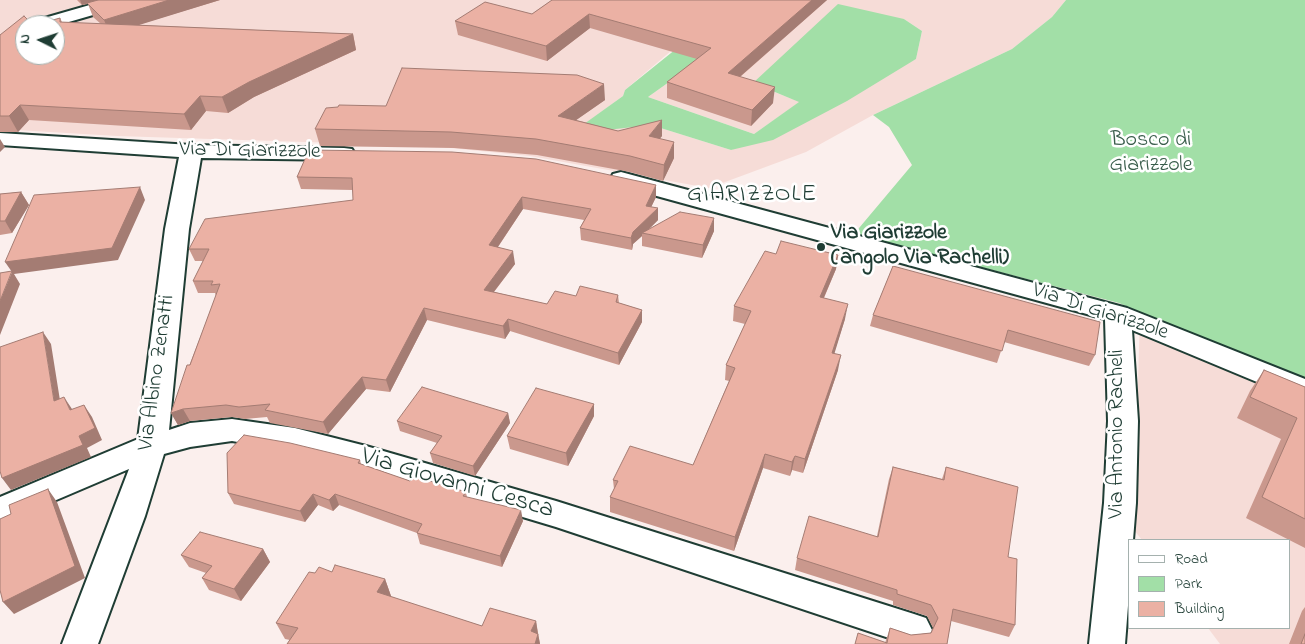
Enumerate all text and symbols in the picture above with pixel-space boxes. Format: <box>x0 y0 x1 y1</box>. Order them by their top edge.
north arrow <box>15 15 65 65</box>
text: N <box>15 34 36 44</box>
park label: Bosco di Giarizzole <box>1109 128 1193 180</box>
street label: Via Di Giarizzole <box>179 138 321 166</box>
district label: GIARIZZOLE <box>686 182 818 210</box>
place label: Via Giarizzole (angolo Via Rachelli) <box>831 221 1009 272</box>
marker: Via Giarizzole (angolo Via Rachelli) <box>815 241 827 253</box>
street label: Via Di Giarizzole <box>1029 279 1171 347</box>
street label: Via Albino Zenatti <box>134 293 182 453</box>
street label: Via Antonio Racheli <box>1105 349 1131 519</box>
street label: Via Giovanni Cesca <box>357 443 557 527</box>
legend <box>1128 539 1290 629</box>
text: Road <box>1175 548 1208 570</box>
text: Park <box>1175 573 1202 595</box>
text: Building <box>1175 598 1224 620</box>

